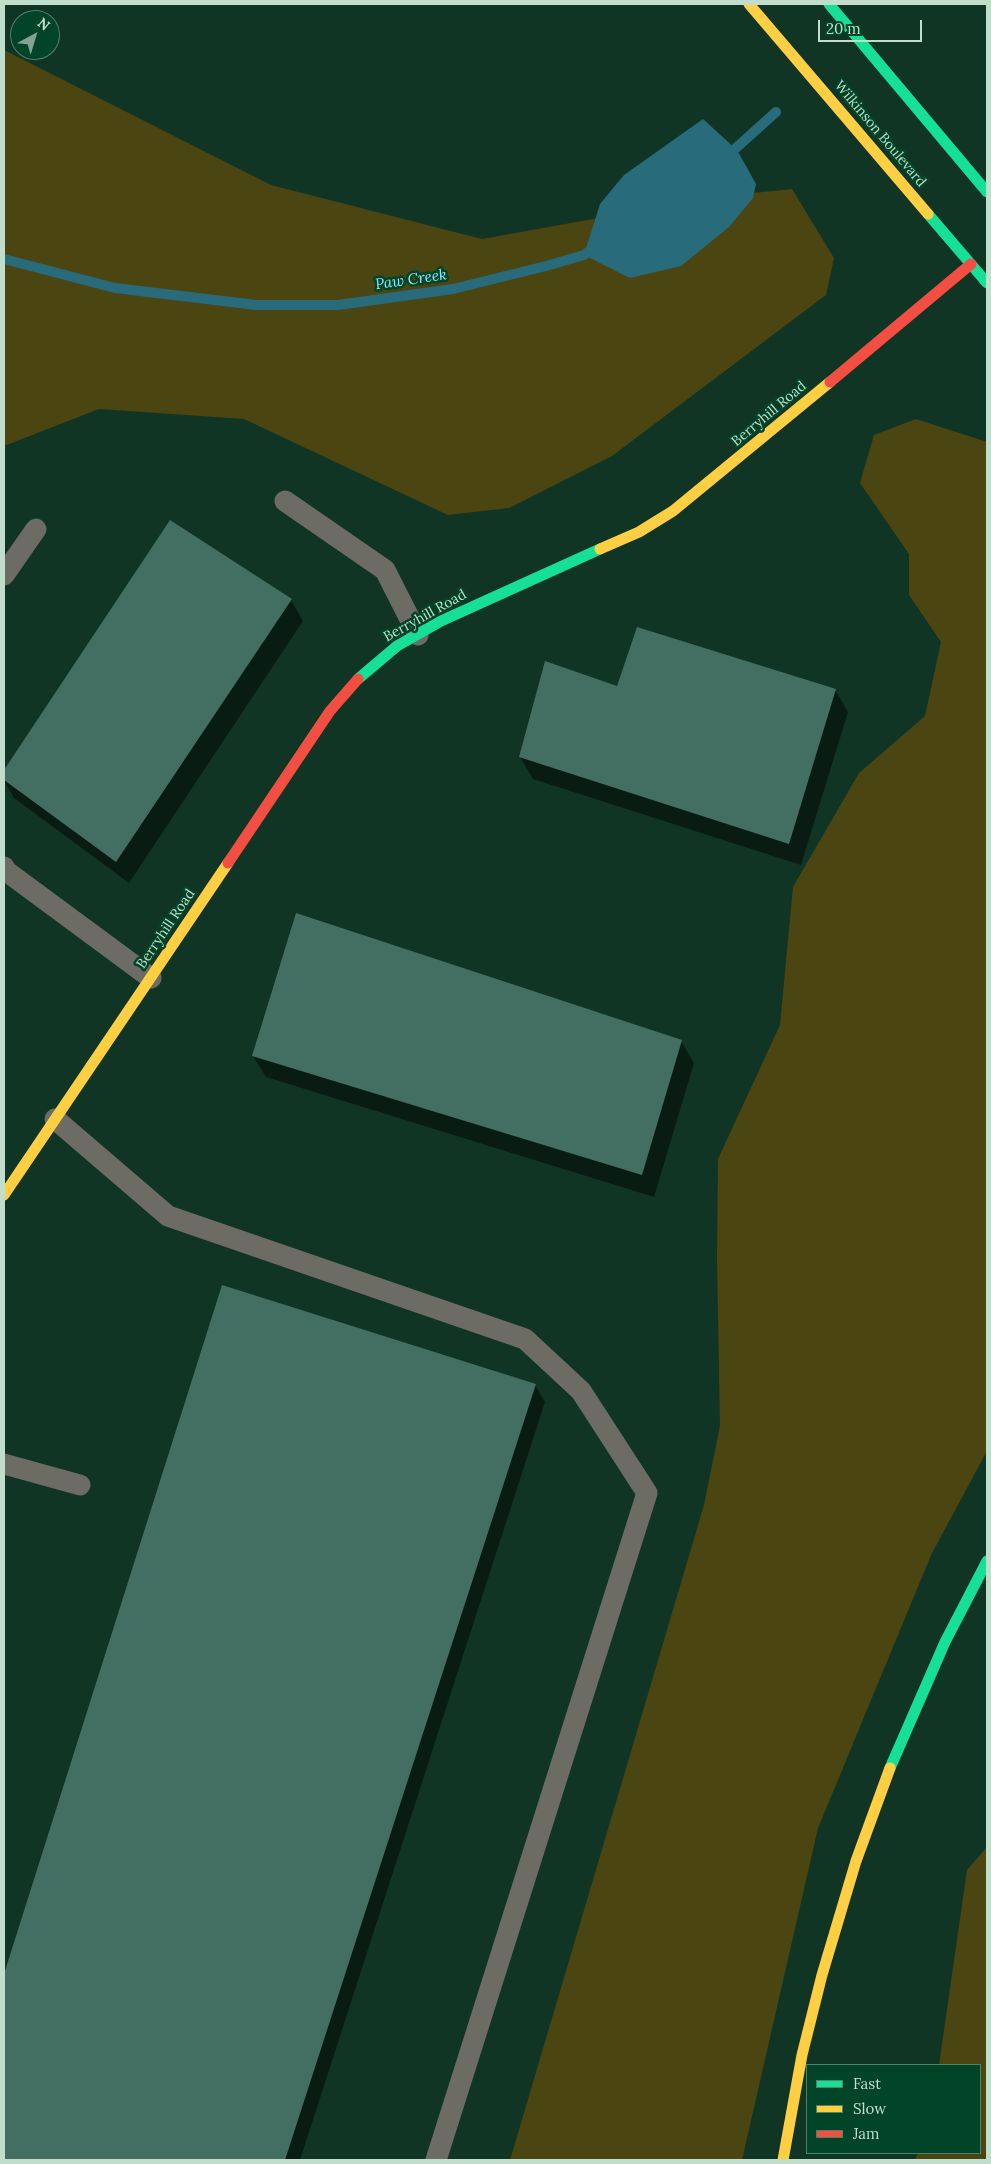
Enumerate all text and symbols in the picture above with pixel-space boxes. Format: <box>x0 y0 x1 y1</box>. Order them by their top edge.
north arrow <box>10 10 60 60</box>
scale bar <box>821 10 925 42</box>
text: N <box>34 14 54 35</box>
text: 20 m <box>826 19 861 38</box>
street label: Wilkinson Boulevard <box>831 78 929 190</box>
water label: Paw Creek <box>374 266 448 294</box>
street label: Berryhill Road <box>728 378 810 450</box>
street label: Berryhill Road <box>381 586 469 646</box>
street label: Berryhill Road <box>133 886 199 972</box>
legend <box>806 2064 981 2154</box>
text: Fast <box>853 2074 881 2093</box>
text: Slow <box>853 2099 886 2118</box>
text: Jam <box>853 2124 880 2143</box>

